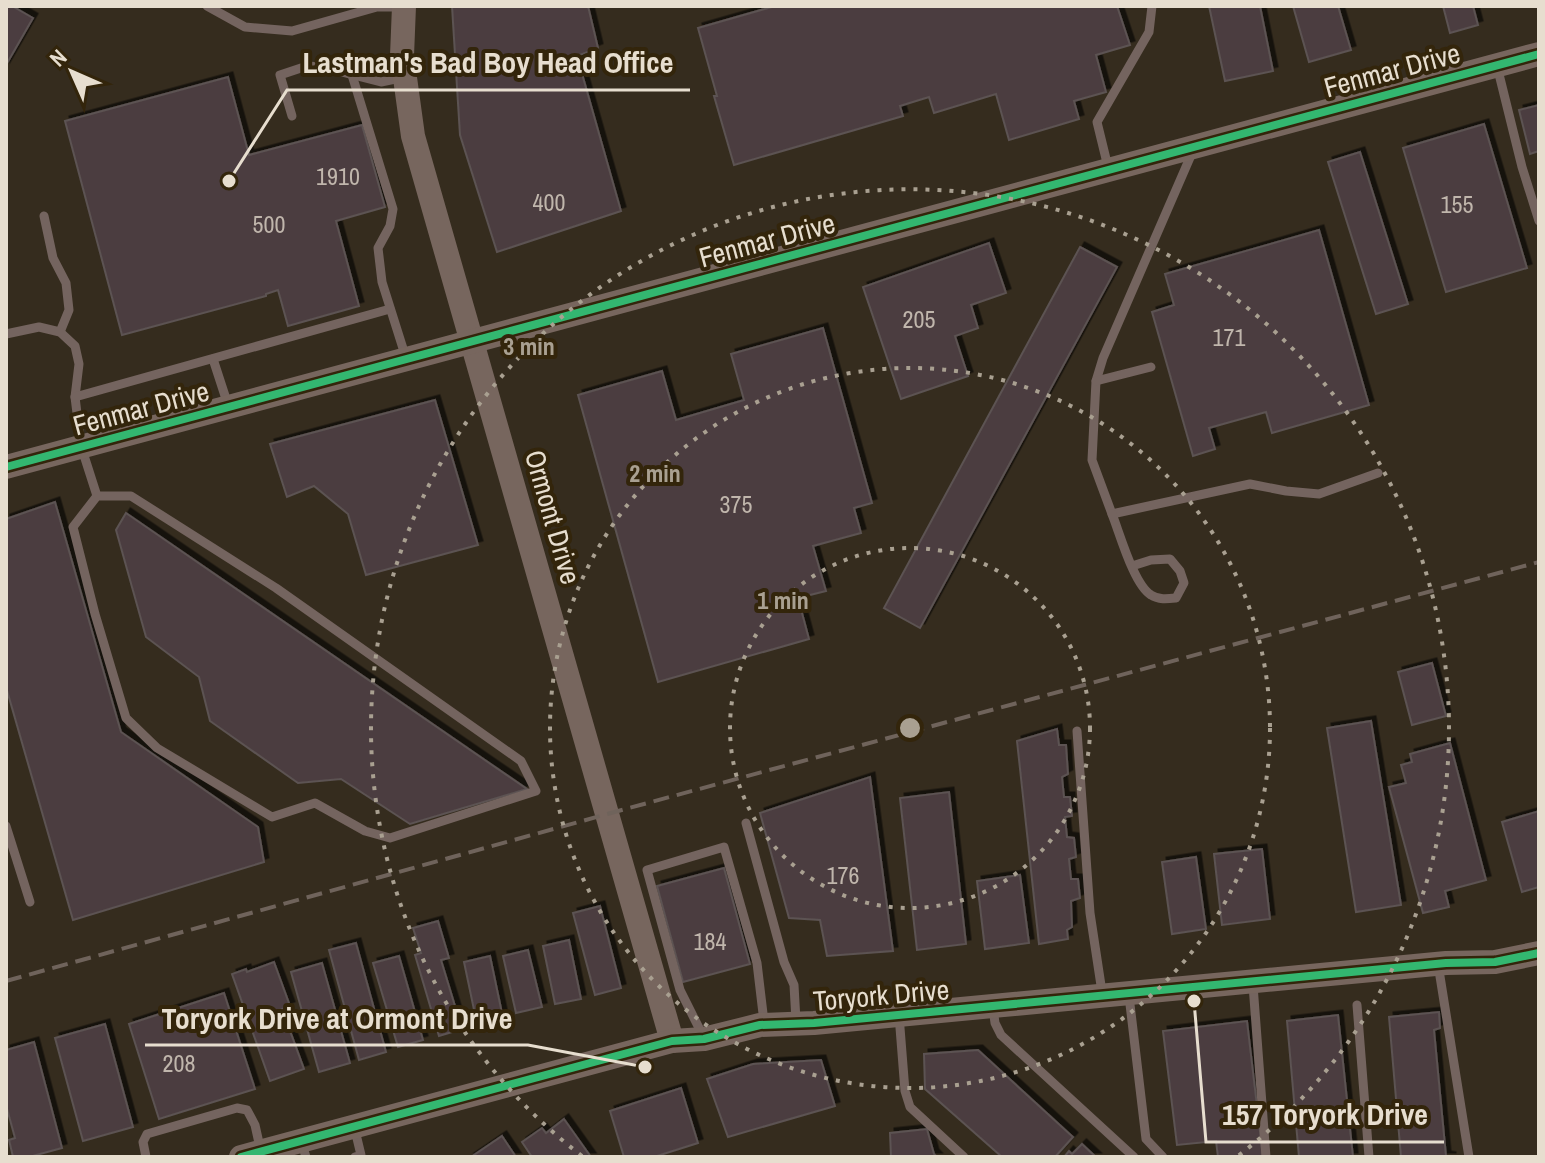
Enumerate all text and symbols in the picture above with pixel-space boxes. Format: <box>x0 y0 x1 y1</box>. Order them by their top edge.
north arrow <box>32 32 112 112</box>
street label: Fenmar Drive <box>1320 34 1464 106</box>
callout: Lastman's Bad Boy Head Office <box>287 36 690 90</box>
text: Lastman's Bad Boy Head Office <box>303 42 673 82</box>
text: N <box>43 43 73 73</box>
house number: 1910 <box>316 160 360 192</box>
house number: 400 <box>533 186 565 218</box>
house number: 155 <box>1441 188 1473 220</box>
street label: Fenmar Drive <box>695 204 839 276</box>
house number: 500 <box>253 208 285 240</box>
house number: 205 <box>903 303 935 335</box>
house number: 171 <box>1213 321 1245 353</box>
text: 3 min <box>503 330 555 362</box>
street label: Fenmar Drive <box>69 372 213 444</box>
street label: Ormont Drive <box>516 446 590 588</box>
text: 2 min <box>629 457 681 489</box>
house number: 375 <box>720 488 752 520</box>
text: 1 min <box>757 584 809 616</box>
centre of rings <box>896 714 924 742</box>
house number: 176 <box>827 859 859 891</box>
house number: 184 <box>694 925 726 957</box>
street label: Toryork Drive <box>811 970 951 1020</box>
callout: Toryork Drive at Ormont Drive <box>145 991 528 1045</box>
text: Toryork Drive at Ormont Drive <box>162 998 512 1038</box>
house number: 208 <box>163 1047 195 1079</box>
callout: 157 Toryork Drive <box>1206 1088 1444 1142</box>
text: 157 Toryork Drive <box>1222 1094 1428 1134</box>

